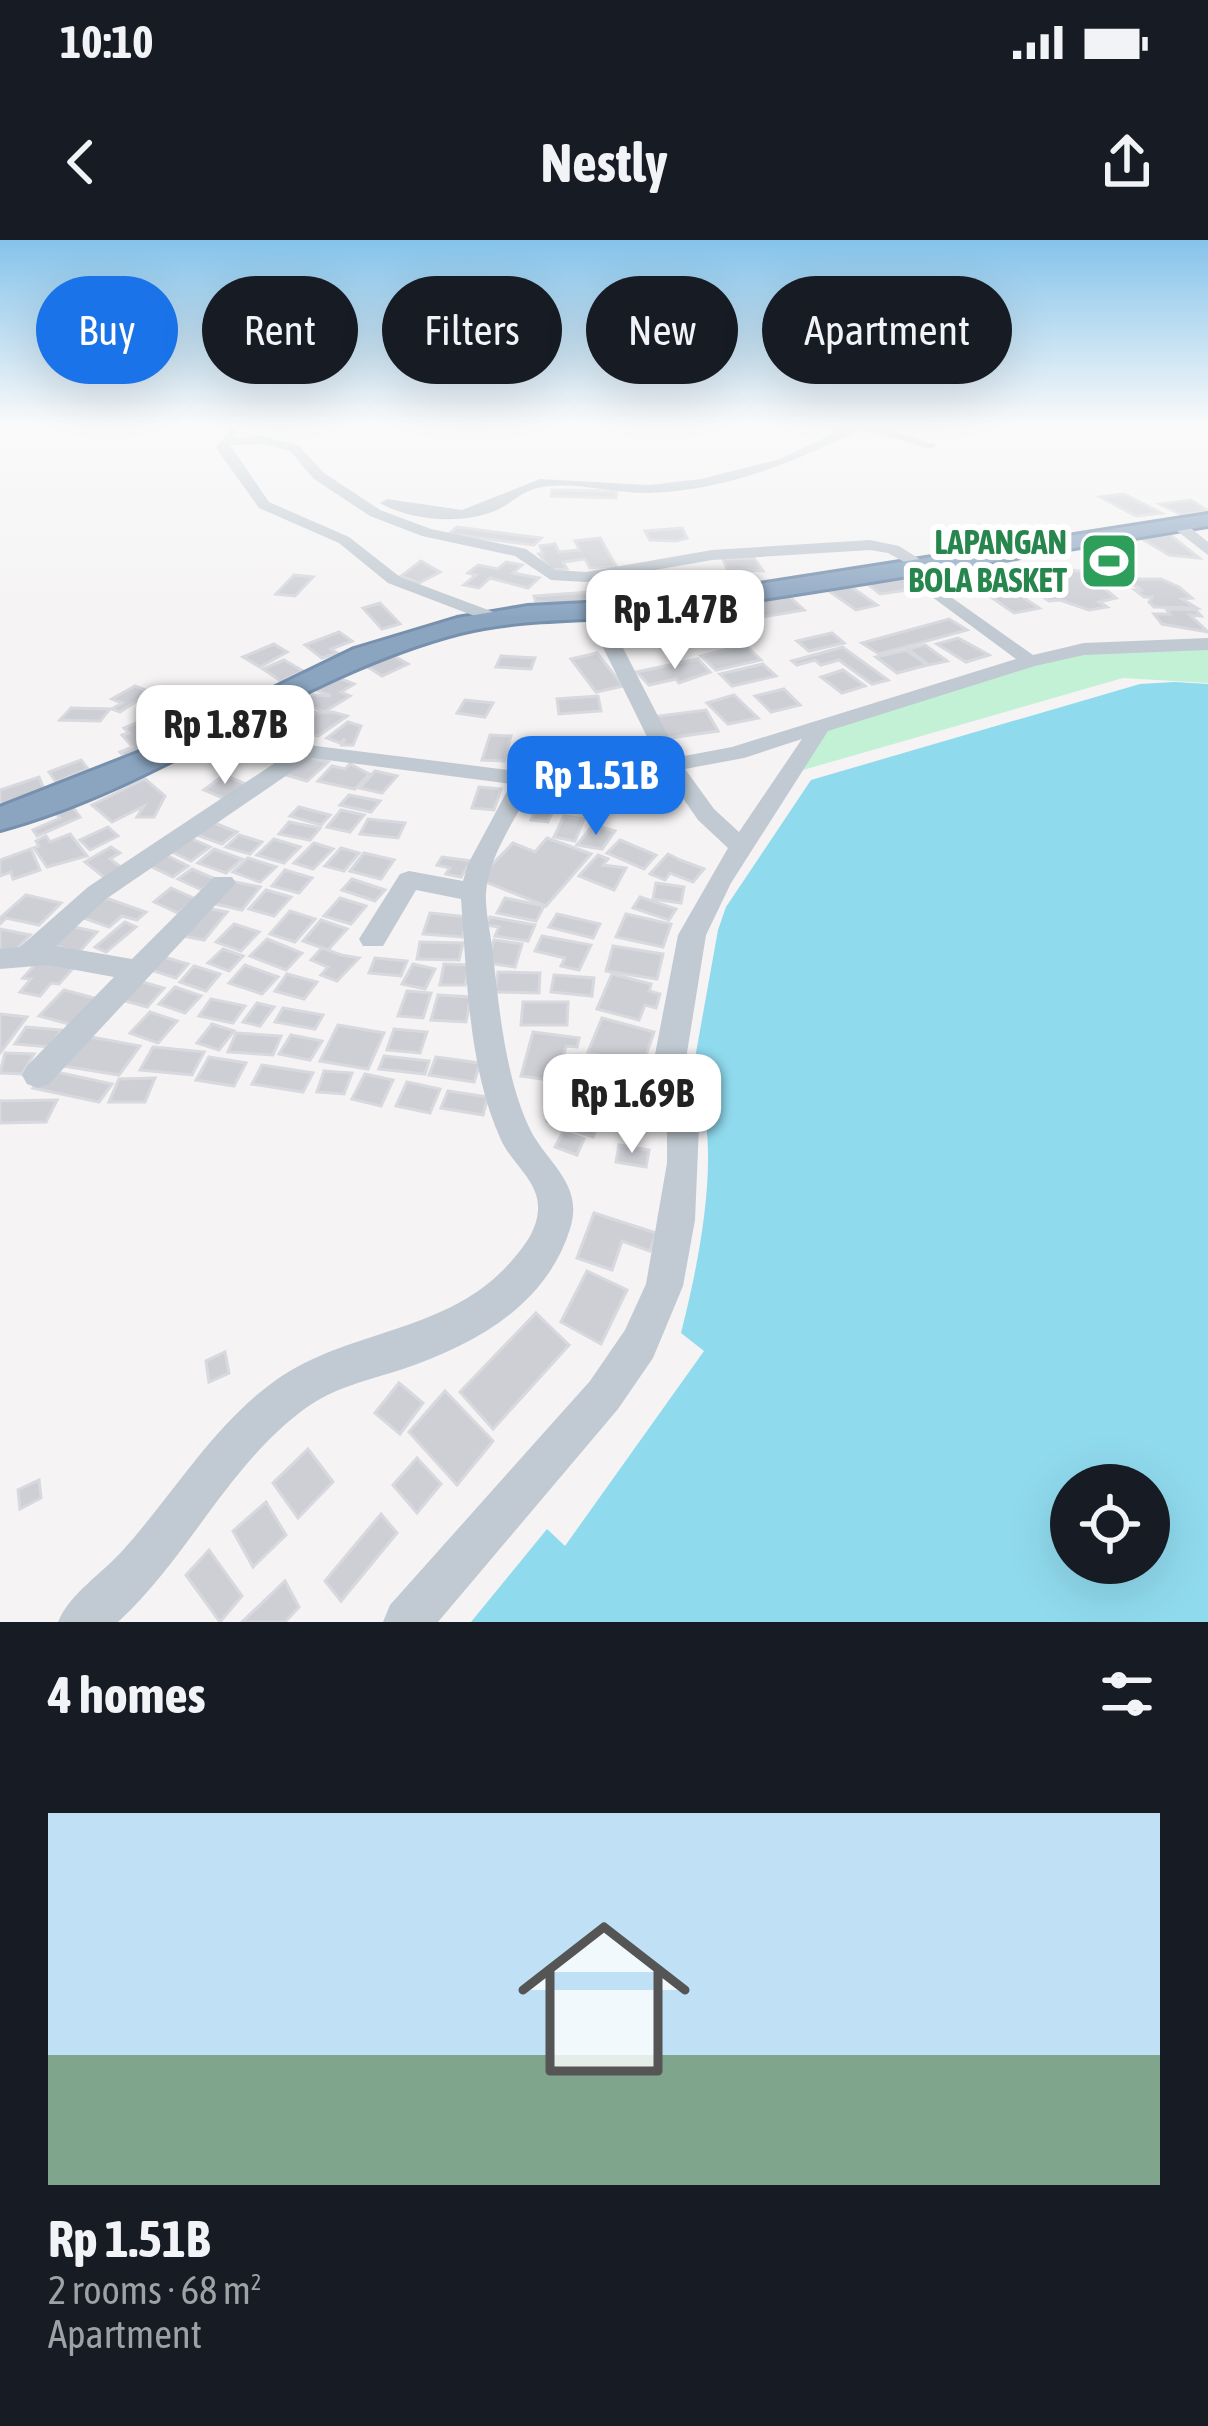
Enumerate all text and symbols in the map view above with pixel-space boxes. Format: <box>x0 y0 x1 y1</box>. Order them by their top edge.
text: 10:10 <box>60 16 154 68</box>
icon: back <box>48 129 114 195</box>
icon: share <box>1094 129 1160 195</box>
text: Nestly <box>540 132 668 193</box>
chip: Buy <box>36 276 178 384</box>
chip: Rent <box>202 276 358 384</box>
chip: Filters <box>382 276 562 384</box>
chip: New <box>586 276 738 384</box>
chip: Apartment <box>762 276 1012 384</box>
place label: LAPANGAN BOLA BASKET <box>908 523 1068 599</box>
sports icon: LAPANGAN BOLA BASKET <box>1078 530 1140 592</box>
pin: Rp 1.47B <box>551 570 799 672</box>
text: Rp 1.47B <box>613 587 737 631</box>
pin: Rp 1.87B <box>101 685 349 787</box>
text: Rp 1.87B <box>163 702 287 746</box>
pin: Rp 1.51B <box>472 736 720 838</box>
text: Rp 1.51B <box>534 753 658 797</box>
pin: Rp 1.69B <box>508 1054 756 1156</box>
text: Rp 1.69B <box>570 1071 694 1115</box>
map controls <box>1050 1464 1170 1584</box>
button: locate <box>1050 1464 1170 1584</box>
icon: filters <box>1094 1661 1160 1727</box>
text: 4 homes <box>48 1665 206 1724</box>
icon: home <box>496 1891 712 2107</box>
text: Rp 1.51B <box>48 2209 210 2268</box>
text: 2 rooms · 68 m² <box>48 2268 262 2312</box>
text: Apartment <box>48 2312 202 2356</box>

